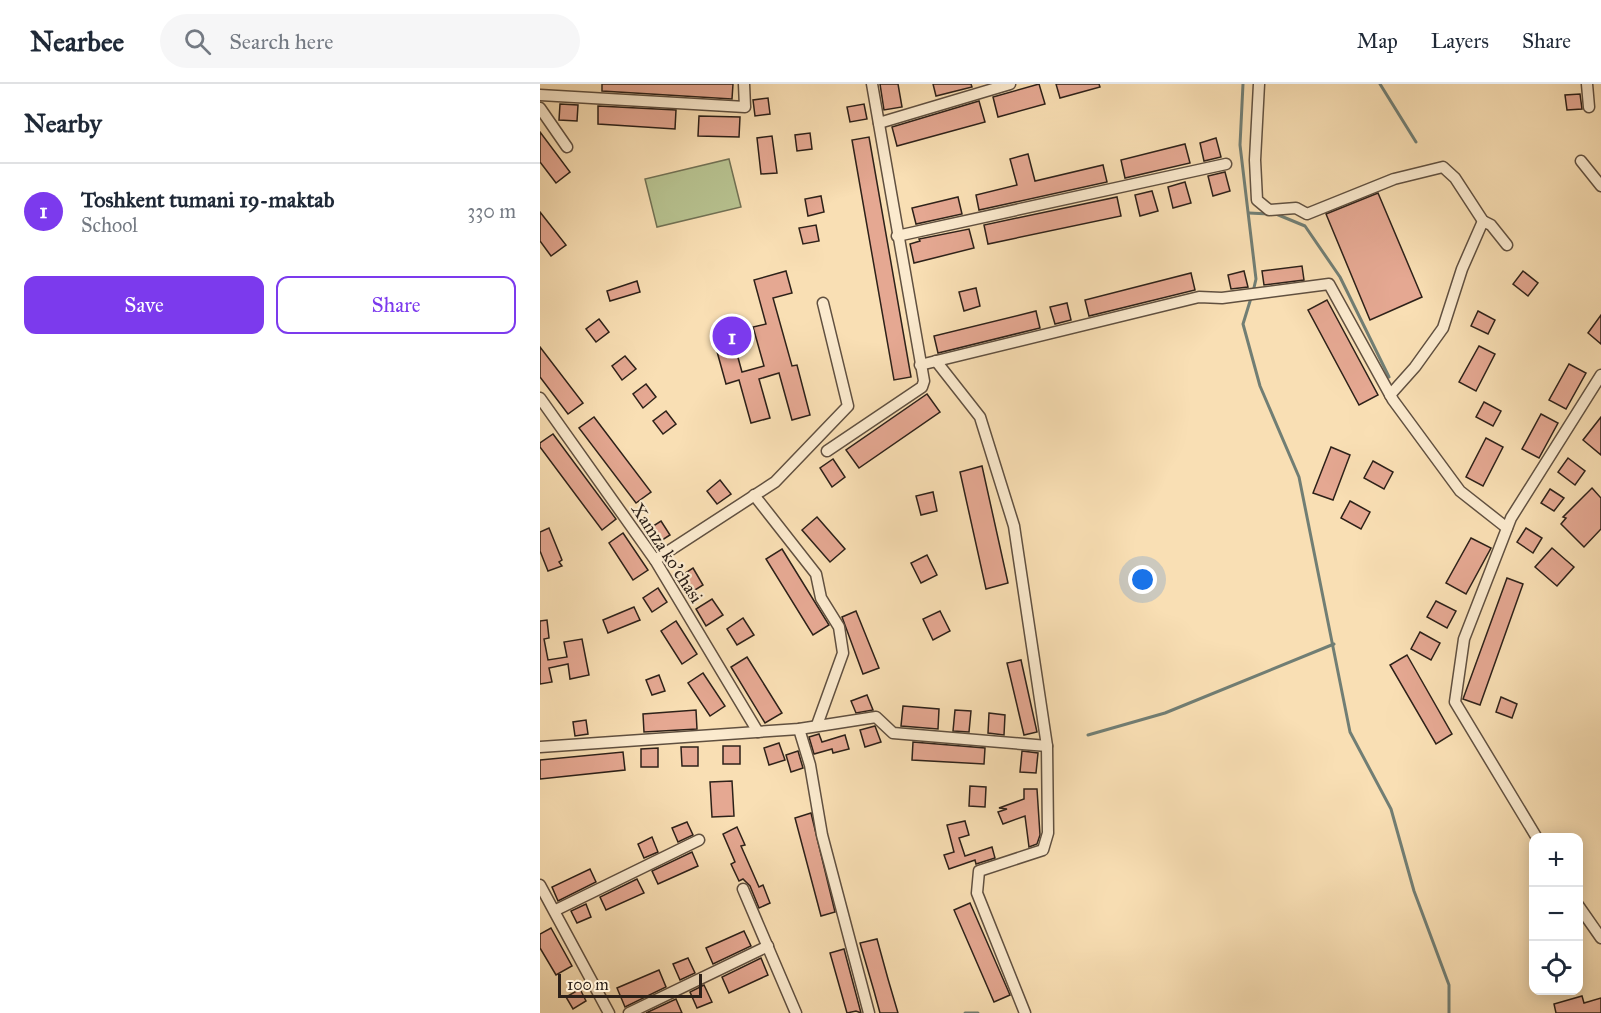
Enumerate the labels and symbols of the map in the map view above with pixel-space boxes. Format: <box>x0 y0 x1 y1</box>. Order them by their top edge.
pin: 1 <box>712 314 752 358</box>
street label: Xamza ko'chasi <box>627 499 707 607</box>
your location <box>1128 565 1157 594</box>
scale bar <box>558 971 702 998</box>

